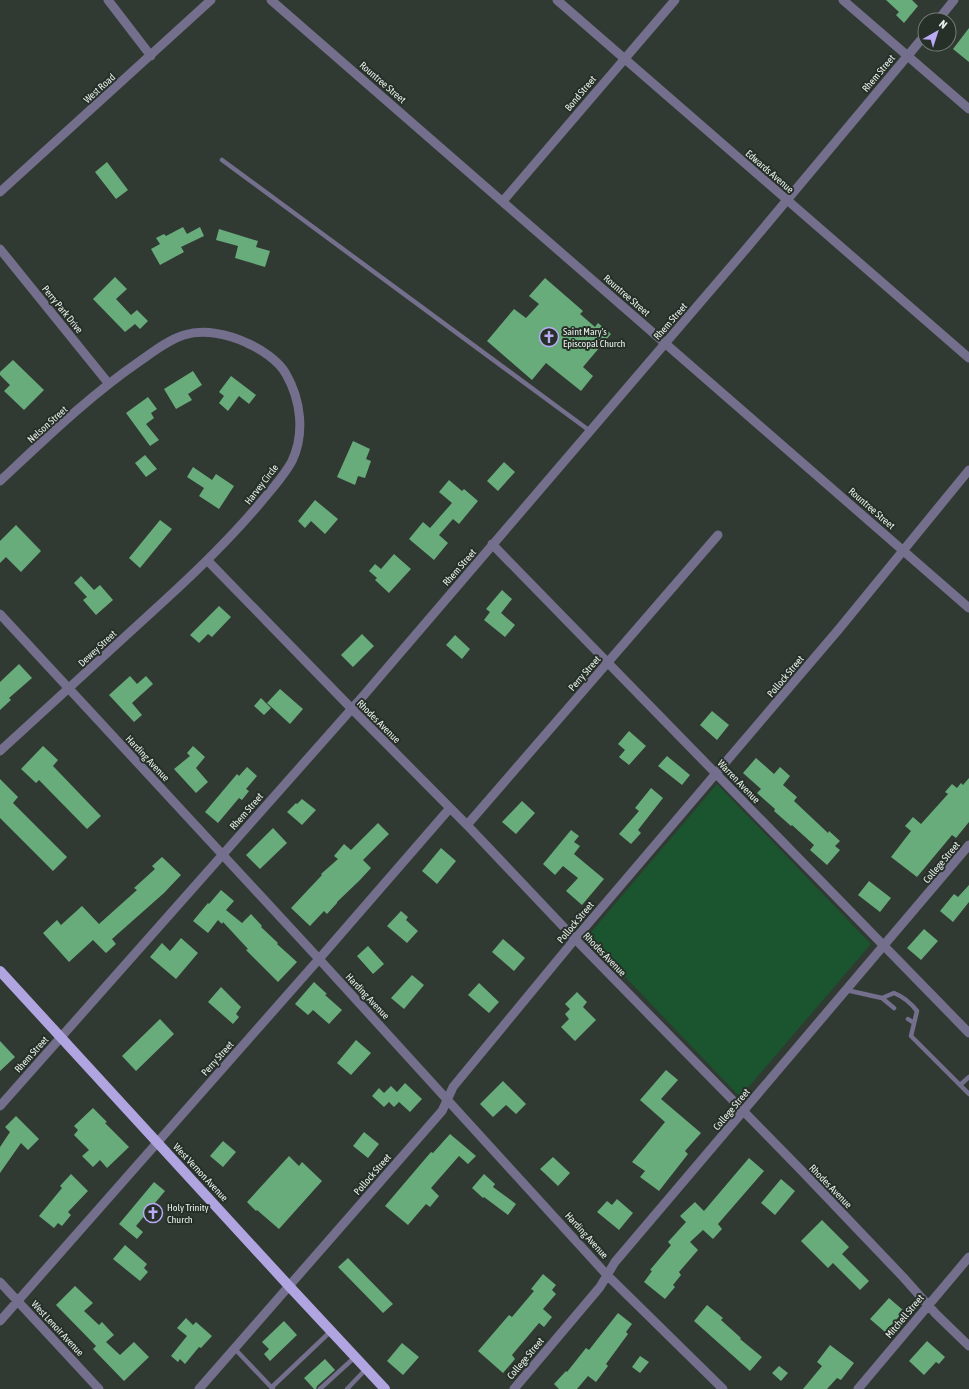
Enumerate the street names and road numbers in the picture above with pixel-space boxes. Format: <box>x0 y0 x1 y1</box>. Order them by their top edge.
street label: Rhem Street <box>860 52 897 94</box>
street label: Rountree Street <box>357 59 408 105</box>
street label: West Road <box>81 71 117 105</box>
street label: Bond Street <box>563 73 598 113</box>
street label: Edwards Avenue <box>743 148 796 195</box>
street label: Rountree Street <box>601 272 652 318</box>
street label: Perry Park Drive <box>40 283 85 336</box>
street label: Rhem Street <box>651 301 689 342</box>
street label: Nelson Street <box>25 404 69 445</box>
street label: Harvey Circle <box>242 462 281 507</box>
street label: Rountree Street <box>846 485 897 531</box>
street label: Rhem Street <box>440 547 478 588</box>
street label: Dewey Street <box>76 628 119 669</box>
street label: Pollock Street <box>765 653 806 699</box>
street label: Perry Street <box>566 654 603 693</box>
street label: Rhodes Avenue <box>355 698 403 746</box>
street label: Harding Avenue <box>124 733 172 784</box>
street label: Warren Avenue <box>715 757 762 806</box>
street label: Rhem Street <box>227 791 265 832</box>
street label: College Street <box>921 839 962 885</box>
street label: Pollock Street <box>555 899 596 945</box>
street label: Rhodes Avenue <box>581 930 629 979</box>
street label: Harding Avenue <box>344 971 392 1022</box>
street label: Rhem Street <box>12 1034 51 1075</box>
street label: Perry Street <box>199 1039 236 1078</box>
street label: College Street <box>711 1086 752 1132</box>
street label: West Vernon Avenue <box>171 1141 230 1204</box>
street label: Pollock Street <box>352 1151 393 1197</box>
street label: Rhodes Avenue <box>807 1162 855 1211</box>
street label: Harding Avenue <box>563 1210 611 1261</box>
street label: Mitchell Street <box>883 1292 926 1340</box>
street label: West Lenoir Avenue <box>29 1298 86 1359</box>
street label: College Street <box>505 1335 546 1381</box>

